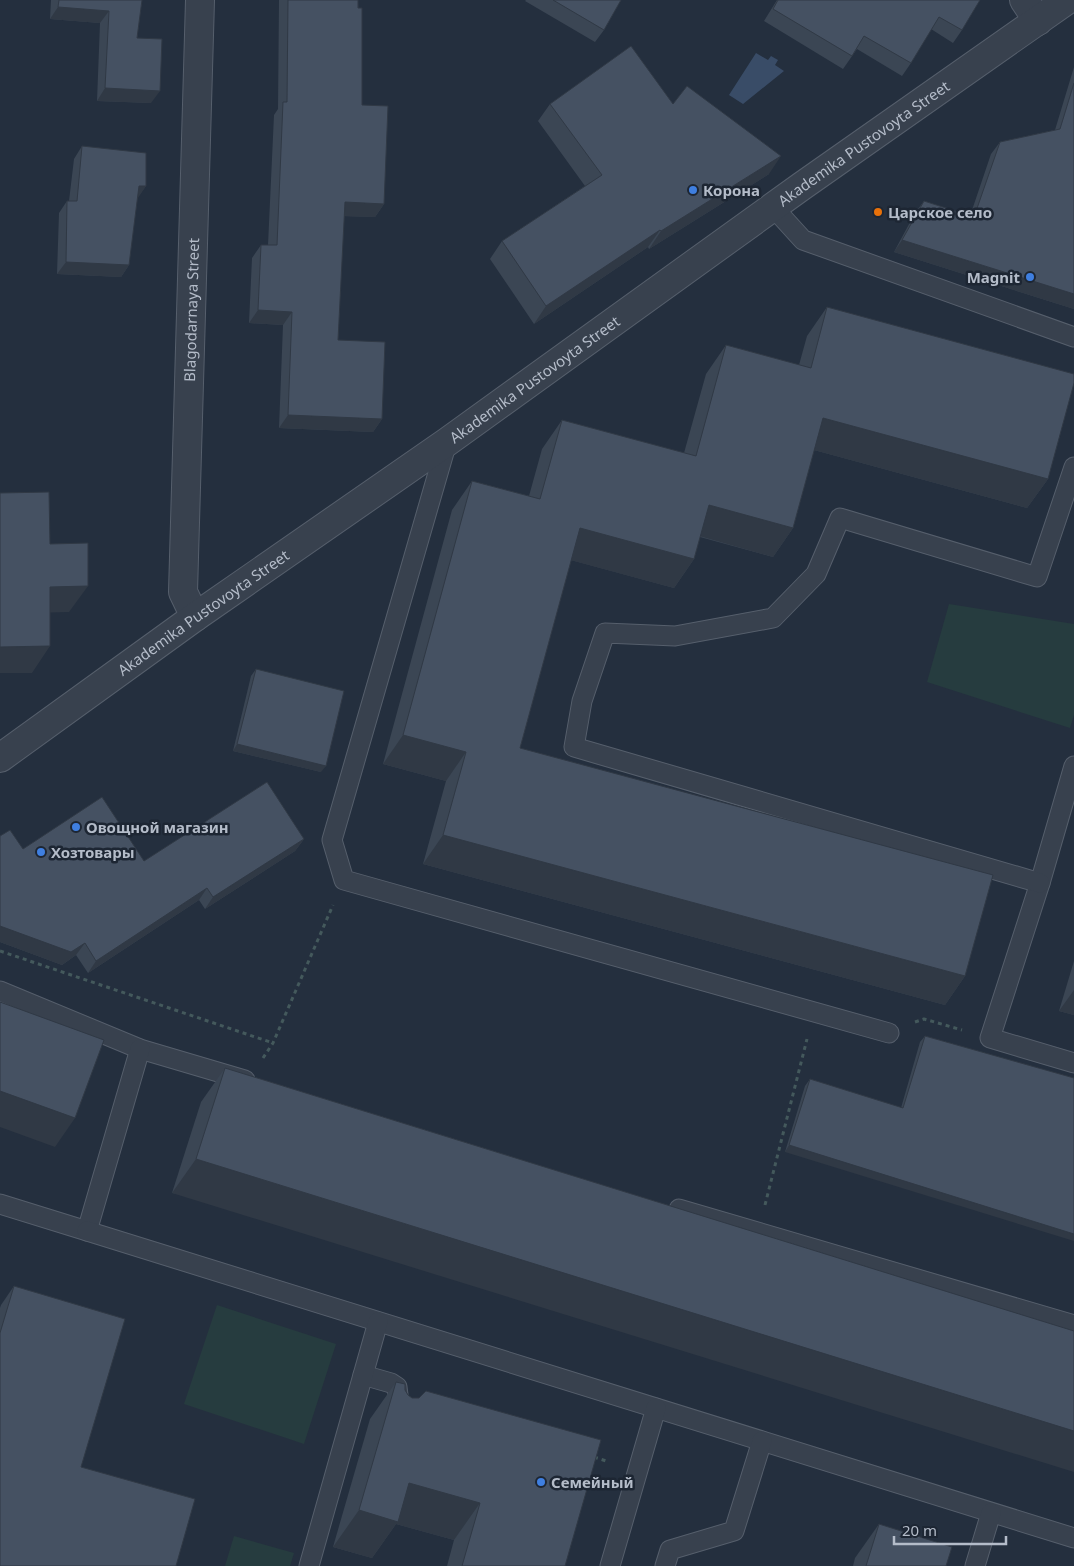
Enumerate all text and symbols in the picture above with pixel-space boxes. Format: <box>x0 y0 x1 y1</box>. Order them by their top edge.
street label: Akademika Pustovoyta Street <box>774 75 954 210</box>
place label: Корона <box>703 180 760 200</box>
marker: Корона <box>687 184 699 196</box>
place label: Царское село <box>888 202 992 222</box>
marker: Царское село <box>872 206 884 218</box>
street label: Blagodarnaya Street <box>179 237 203 382</box>
place label: Magnit <box>967 267 1020 287</box>
marker: Magnit <box>1024 271 1036 283</box>
street label: Akademika Pustovoyta Street <box>445 311 624 447</box>
street label: Akademika Pustovoyta Street <box>113 545 293 680</box>
place label: Овощной магазин <box>86 817 229 837</box>
marker: Овощной магазин <box>70 821 82 833</box>
place label: Хозтовары <box>51 842 135 862</box>
marker: Хозтовары <box>35 846 47 858</box>
place label: Семейный <box>551 1472 634 1492</box>
marker: Семейный <box>535 1476 547 1488</box>
scale bar <box>894 1514 1006 1546</box>
text: 20 m <box>902 1520 937 1540</box>

